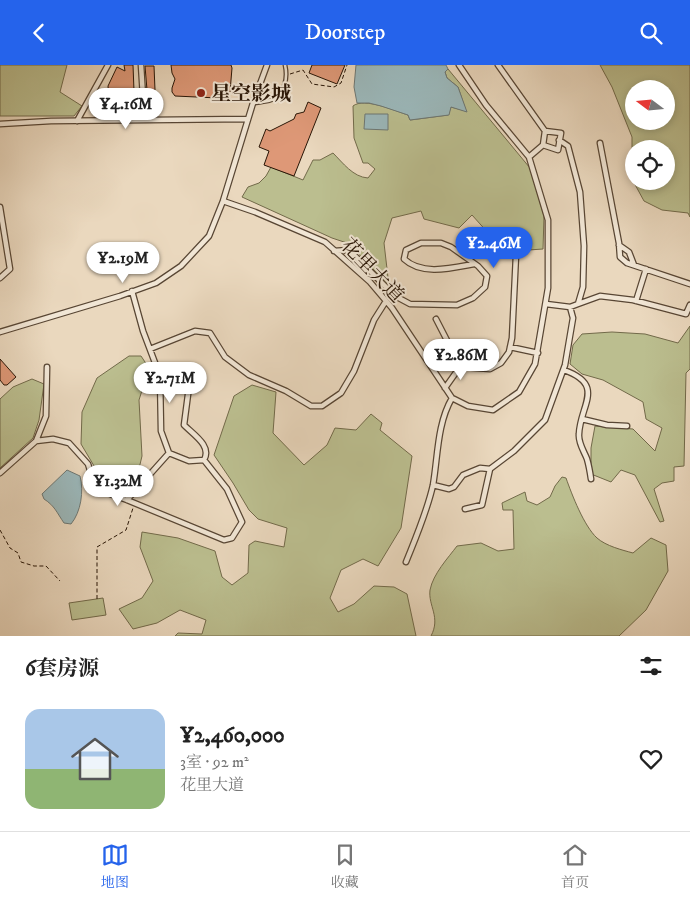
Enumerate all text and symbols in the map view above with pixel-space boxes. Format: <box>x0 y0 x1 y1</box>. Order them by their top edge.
icon: back <box>25 19 53 47</box>
text: Doorstep <box>305 19 385 46</box>
icon: search <box>637 19 665 47</box>
north arrow <box>625 80 675 130</box>
map controls <box>625 80 675 190</box>
place label: 星空影城 <box>211 82 291 107</box>
pin: ¥4.16M <box>85 87 167 130</box>
marker: 星空影城 <box>195 87 207 99</box>
text: ¥4.16M <box>100 94 152 114</box>
button: locate <box>625 140 675 190</box>
pin: ¥2.46M <box>453 227 535 269</box>
text: ¥2.46M <box>467 233 521 253</box>
street label: 花里大道 <box>335 234 409 308</box>
pin: ¥2.19M <box>82 241 164 284</box>
text: ¥2.19M <box>97 248 149 268</box>
pin: ¥2.86M <box>420 339 502 381</box>
text: ¥2.86M <box>434 345 488 365</box>
pin: ¥2.71M <box>129 361 211 404</box>
text: ¥2.71M <box>145 368 195 388</box>
pin: ¥1.32M <box>77 465 159 507</box>
text: ¥1.32M <box>94 471 142 491</box>
icon: filters <box>637 652 665 680</box>
text: 6套房源 <box>25 656 99 682</box>
text: ¥2,460,000 <box>180 723 285 749</box>
icon: home <box>65 729 125 789</box>
icon: heart <box>637 745 665 773</box>
text: 3室 · 92 m² <box>180 752 249 772</box>
text: 花里大道 <box>180 775 244 795</box>
tab: 地图 <box>101 841 129 892</box>
tab: 收藏 <box>331 841 359 892</box>
tab: 首页 <box>561 841 589 892</box>

